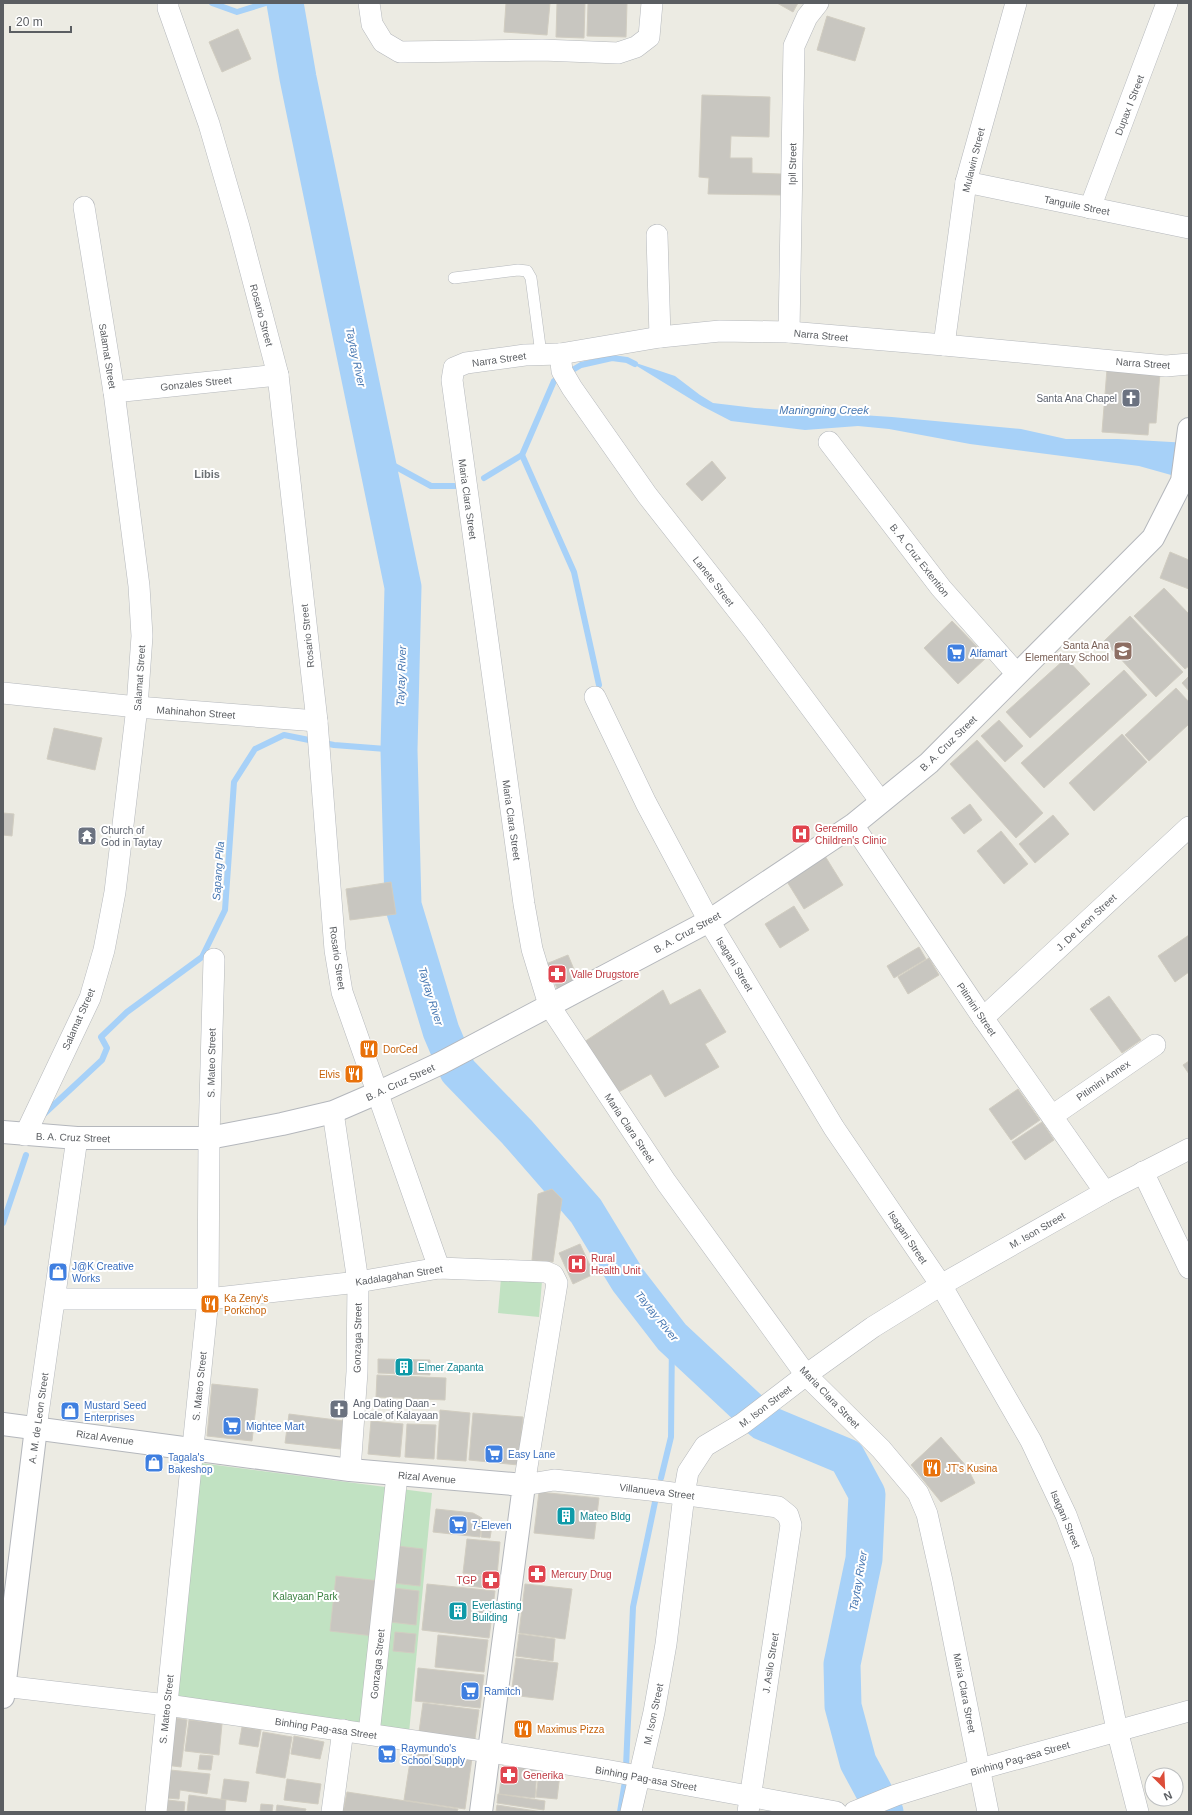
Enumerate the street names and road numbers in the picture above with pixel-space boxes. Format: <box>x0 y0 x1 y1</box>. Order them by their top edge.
street label: Dupax I Street <box>1113 73 1146 137</box>
street label: Mulawin Street <box>960 126 987 194</box>
street label: Ipil Street <box>787 143 798 185</box>
street label: Tanguile Street <box>1043 194 1111 217</box>
street label: Rosario Street <box>248 283 275 348</box>
street label: Salamat Street <box>97 323 118 390</box>
street label: Narra Street <box>793 328 849 343</box>
street label: Narra Street <box>471 350 527 369</box>
street label: Narra Street <box>1115 356 1171 371</box>
street label: Gonzales Street <box>160 374 232 393</box>
street label: Maria Clara Street <box>456 458 479 540</box>
street label: B. A. Cruz Extention <box>888 522 951 599</box>
street label: Lanete Street <box>691 554 737 609</box>
street label: Rosario Street <box>299 603 316 668</box>
street label: Salamat Street <box>132 644 147 711</box>
street label: Mahinahon Street <box>156 704 236 721</box>
street label: B. A. Cruz Street <box>918 713 979 773</box>
street label: Maria Clara Street <box>500 779 523 861</box>
street label: J. De Leon Street <box>1054 892 1119 953</box>
street label: B. A. Cruz Street <box>652 909 723 955</box>
street label: Rosario Street <box>328 926 347 991</box>
street label: Isagani Street <box>714 935 755 994</box>
street label: Pitimini Street <box>955 981 999 1038</box>
street label: Salamat Street <box>60 987 97 1052</box>
street label: S. Mateo Street <box>205 1028 218 1098</box>
street label: Pitimini Annex <box>1074 1058 1132 1103</box>
street label: B. A. Cruz Street <box>364 1062 436 1103</box>
street label: Maria Clara Street <box>602 1092 657 1165</box>
street label: B. A. Cruz Street <box>36 1131 111 1144</box>
street label: Isagani Street <box>886 1209 930 1266</box>
street label: M. Ison Street <box>1008 1210 1067 1251</box>
street label: Kadalagahan Street <box>355 1263 444 1288</box>
street label: Gonzaga Street <box>351 1303 364 1373</box>
street label: S. Mateo Street <box>190 1351 209 1421</box>
street label: Maria Clara Street <box>798 1364 862 1431</box>
street label: A. M. de Leon Street <box>27 1372 50 1464</box>
street label: M. Ison Street <box>737 1383 794 1430</box>
street label: Rizal Avenue <box>75 1428 135 1447</box>
street label: Rizal Avenue <box>397 1469 457 1486</box>
street label: Villanueva Street <box>619 1481 695 1502</box>
street label: Isagani Street <box>1048 1489 1083 1550</box>
street label: Gonzaga Street <box>368 1628 387 1699</box>
street label: J. Asilo Street <box>760 1632 781 1694</box>
street label: Maria Clara Street <box>951 1652 978 1734</box>
street label: S. Mateo Street <box>157 1674 176 1744</box>
street label: M. Ison Street <box>642 1682 665 1746</box>
street label: Binhing Pag-asa Street <box>274 1716 378 1741</box>
street label: Binhing Pag-asa Street <box>969 1739 1071 1778</box>
street label: Binhing Pag-asa Street <box>594 1764 698 1793</box>

